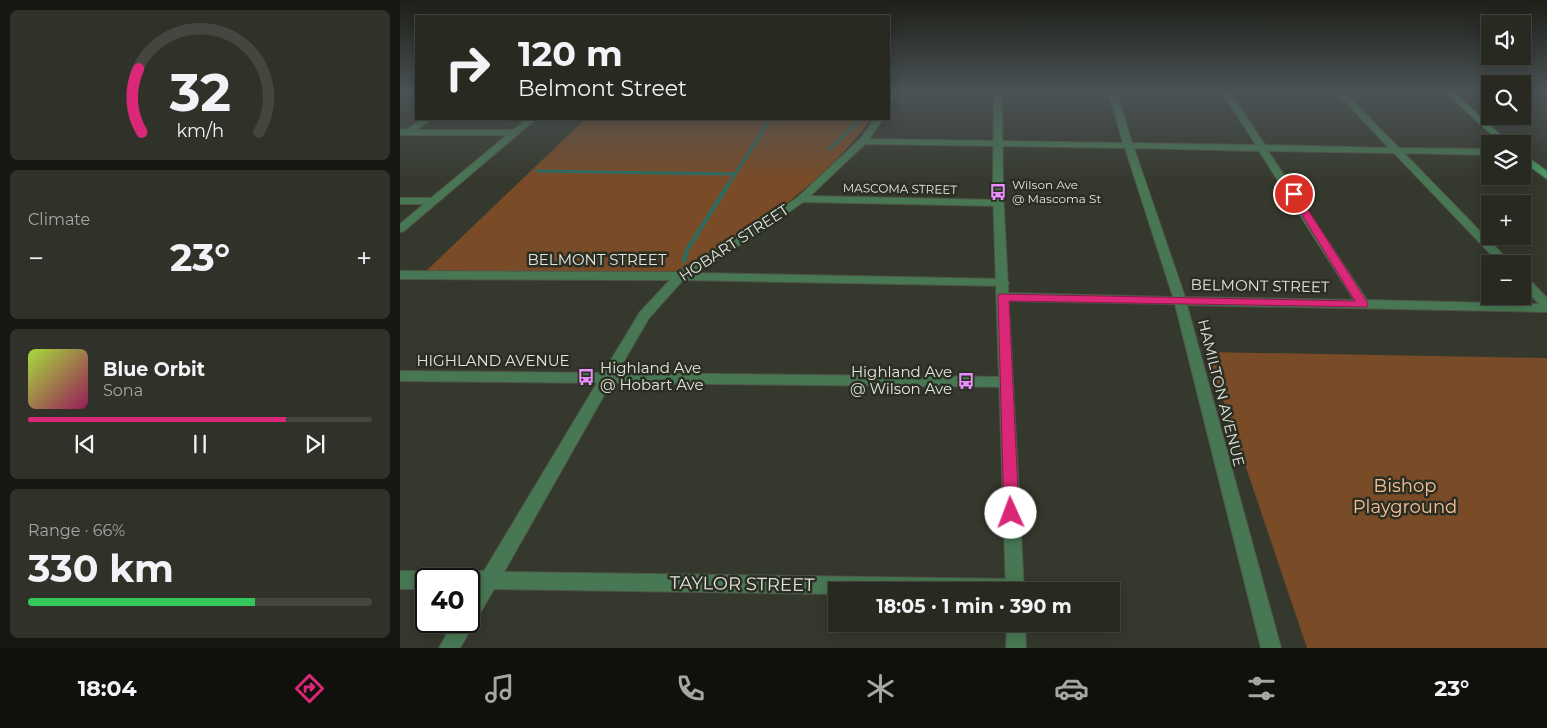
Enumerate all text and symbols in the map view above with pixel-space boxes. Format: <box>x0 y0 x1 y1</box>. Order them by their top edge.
map controls <box>1481 15 1531 305</box>
button: sound <box>1481 15 1531 65</box>
text: 120 m <box>518 32 623 75</box>
icon: right <box>435 35 500 100</box>
text: 32 <box>168 61 231 124</box>
text: Belmont Street <box>518 75 687 102</box>
button: search <box>1481 75 1531 125</box>
text: km/h <box>176 120 224 141</box>
button: layers <box>1481 135 1531 185</box>
pin <box>1273 173 1315 215</box>
place label: Wilson Ave @ Mascoma St <box>1012 177 1101 206</box>
street label: MASCOMA STREET <box>843 180 958 197</box>
icon: arrive <box>1280 180 1308 208</box>
bus stop icon: Wilson Ave @ Mascoma St <box>988 182 1008 202</box>
button: + <box>1481 195 1531 245</box>
street label: HOBART STREET <box>675 200 793 285</box>
text: Climate <box>28 210 90 229</box>
text: 23° <box>170 234 230 281</box>
text: − <box>28 241 44 275</box>
text: + <box>356 241 372 275</box>
street label: BELMONT STREET <box>527 250 667 269</box>
button: − <box>1481 255 1531 305</box>
street label: BELMONT STREET <box>1190 275 1330 296</box>
street label: HAMILTON AVENUE <box>1194 317 1249 469</box>
street label: HIGHLAND AVENUE <box>416 351 570 370</box>
text: Blue Orbit <box>103 358 205 381</box>
place label: Highland Ave @ Hobart Ave <box>600 358 704 394</box>
place label: Highland Ave @ Wilson Ave <box>850 362 952 398</box>
bus stop icon: Highland Ave @ Hobart Ave <box>576 367 596 387</box>
bus stop icon: Highland Ave @ Wilson Ave <box>956 371 976 391</box>
text: Sona <box>103 381 143 400</box>
icon: previous <box>71 430 99 458</box>
icon: pause <box>186 430 214 458</box>
icon: next <box>301 430 329 458</box>
park label: Bishop Playground <box>1353 475 1457 518</box>
position arrow <box>984 486 1036 538</box>
text: Range · 66% <box>28 521 125 540</box>
text: 330 km <box>28 545 174 592</box>
speed limit sign: 40 <box>415 568 480 633</box>
street label: TAYLOR STREET <box>669 572 815 596</box>
text: 18:05 · 1 min · 390 m <box>876 595 1072 618</box>
icon: directions <box>292 671 327 706</box>
icon: music <box>482 671 517 706</box>
icon: phone <box>673 671 708 706</box>
icon: climate <box>863 671 898 706</box>
icon: car <box>1054 671 1089 706</box>
icon: filters <box>1244 671 1279 706</box>
text: 18:04 <box>78 675 137 702</box>
text: 23° <box>1434 675 1469 702</box>

